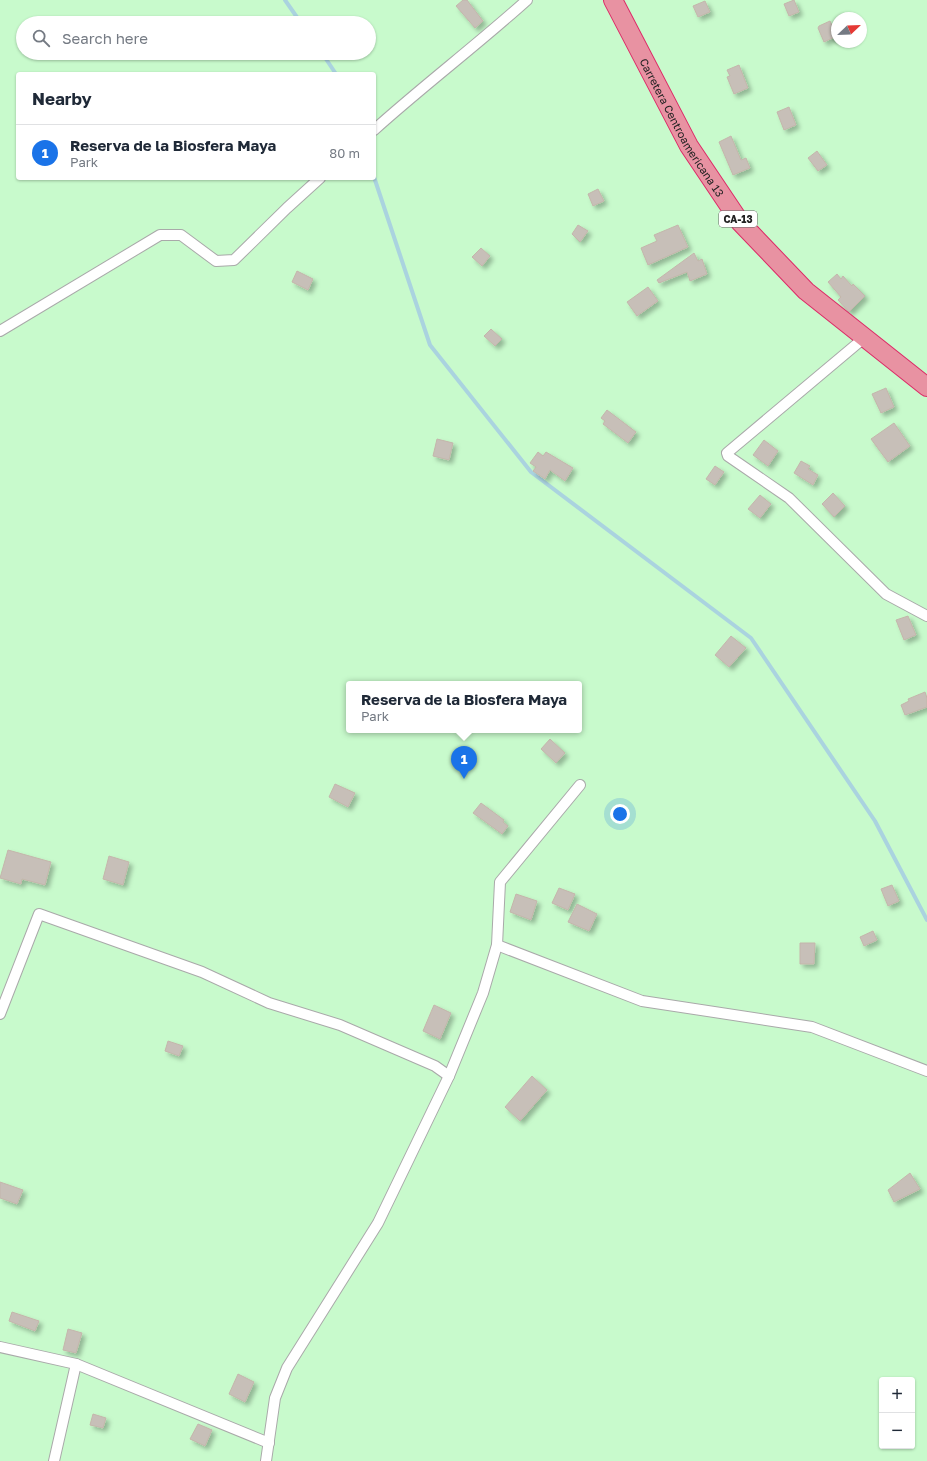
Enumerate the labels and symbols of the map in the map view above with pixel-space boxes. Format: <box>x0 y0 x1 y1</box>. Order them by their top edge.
north arrow <box>831 12 867 48</box>
street label: Carretera Centroamericana 13 <box>638 56 727 199</box>
road number: CA-13 <box>719 211 757 227</box>
pin: 1 <box>451 746 477 779</box>
your location <box>610 804 630 824</box>

